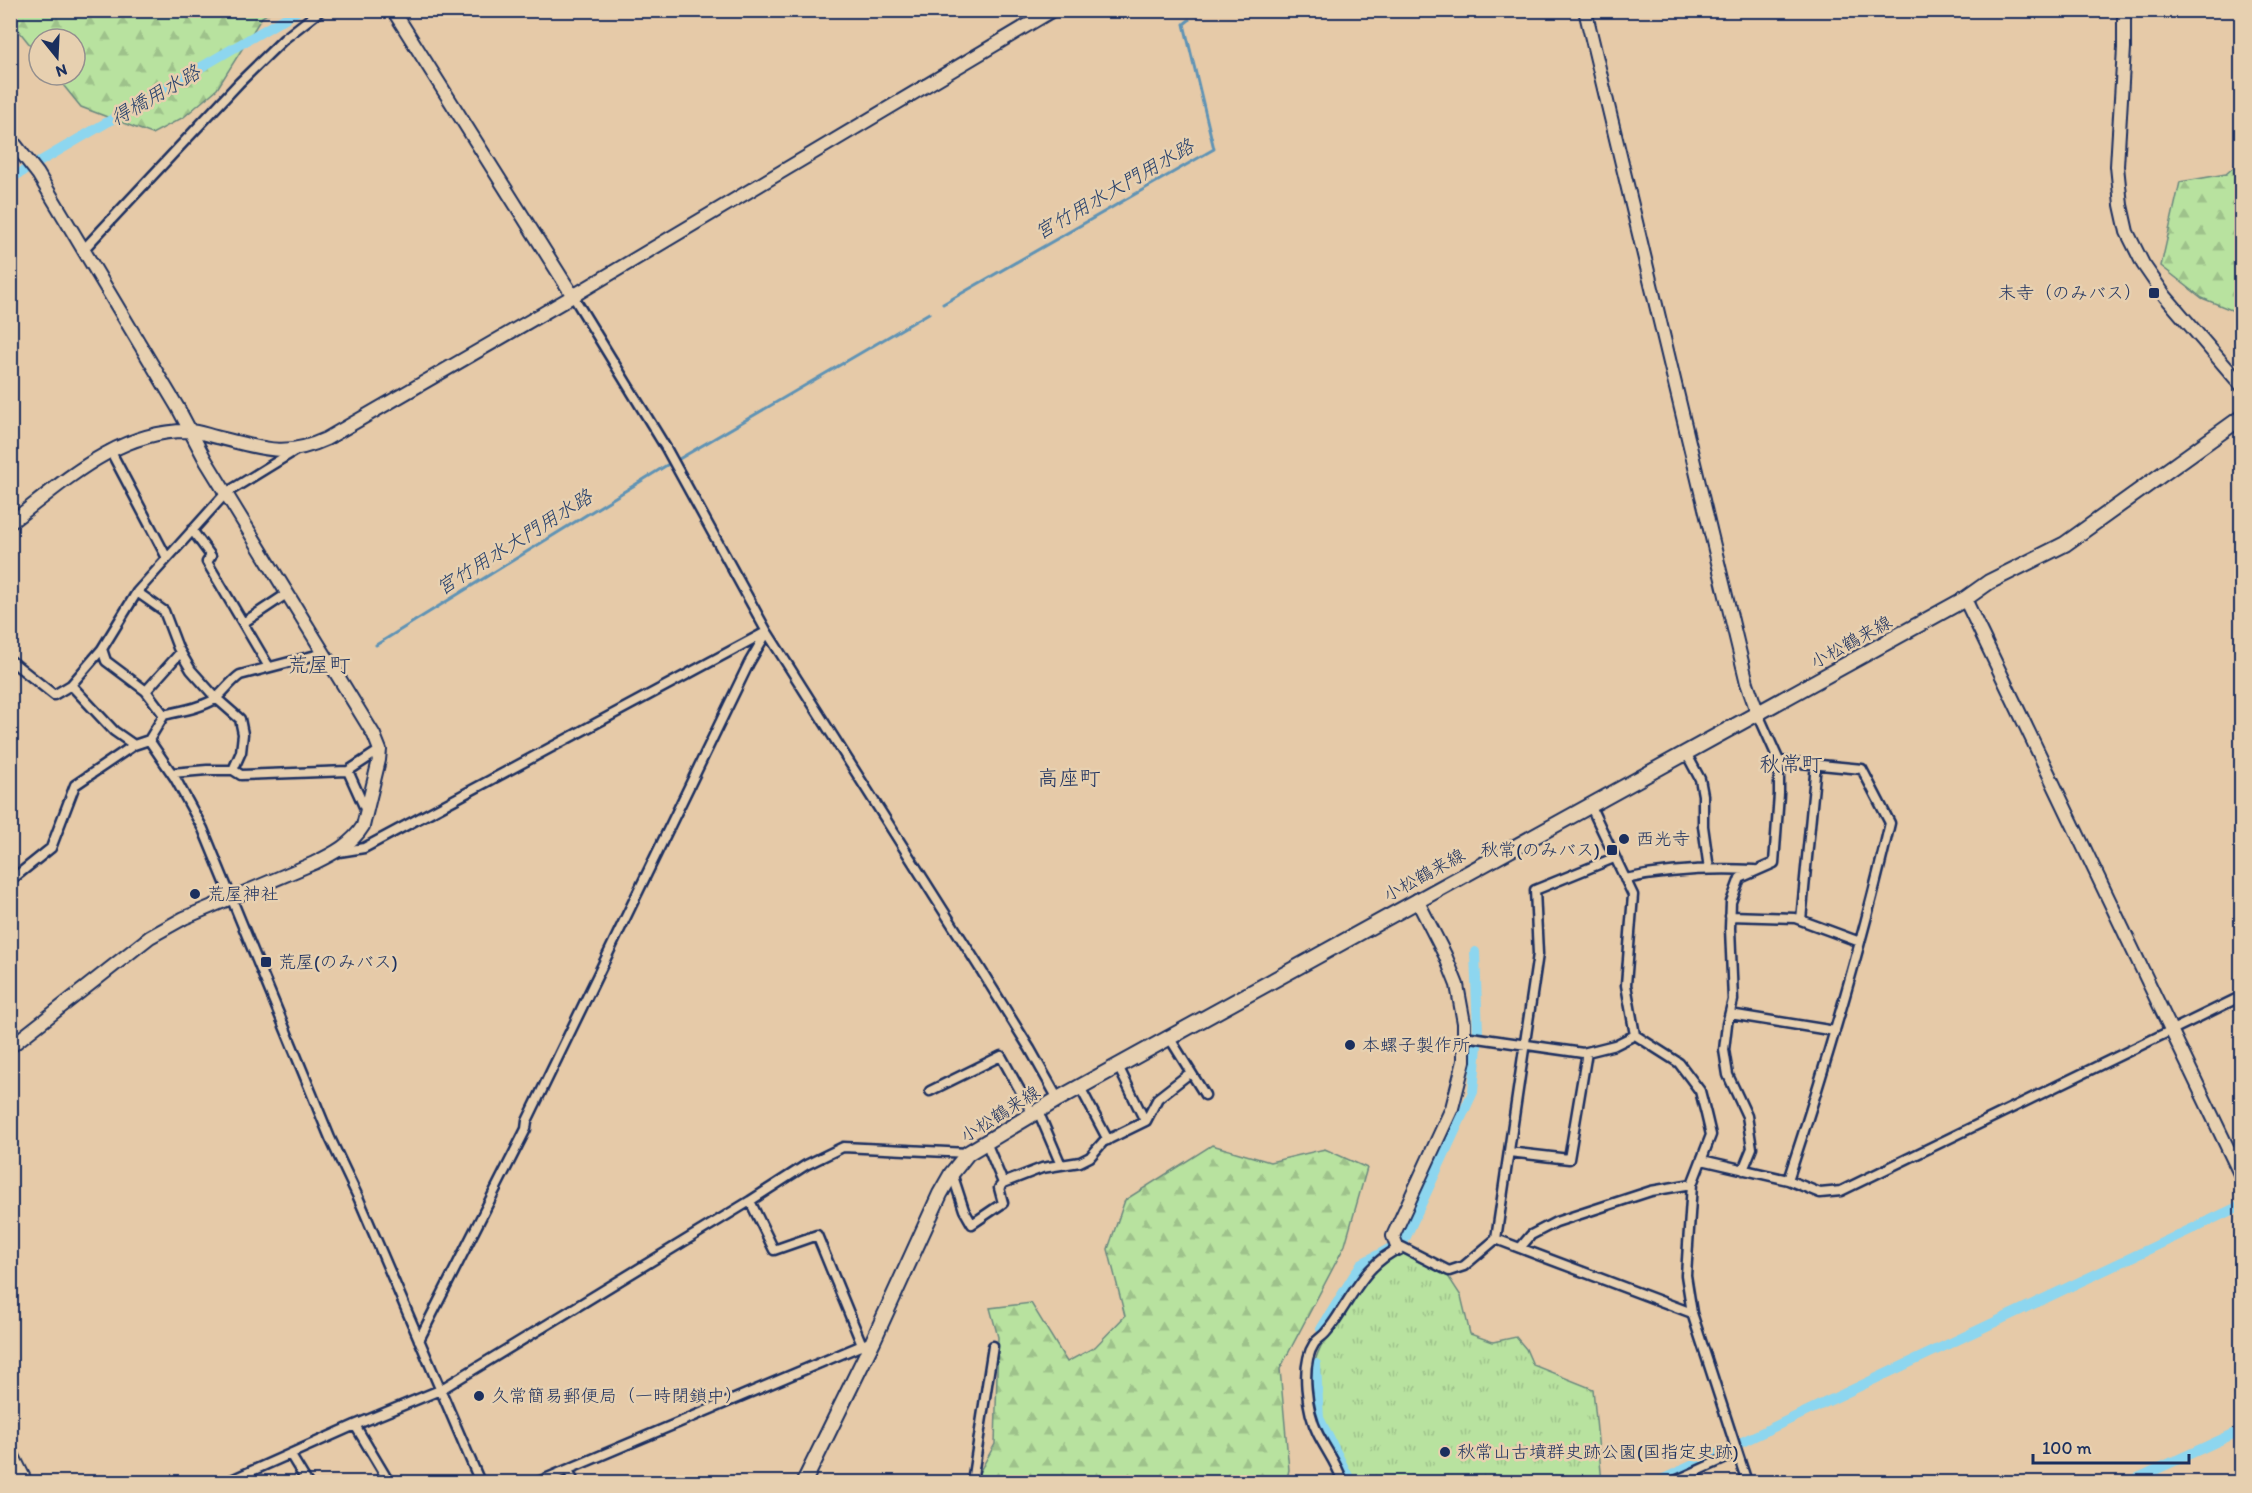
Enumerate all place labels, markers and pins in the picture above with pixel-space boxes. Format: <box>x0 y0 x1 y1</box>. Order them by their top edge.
place label: 末寺（のみバス） <box>1998 282 2142 304</box>
marker: 末寺（のみバス） <box>2147 286 2161 300</box>
place label: 西光寺 <box>1636 828 1690 850</box>
marker: 西光寺 <box>1617 832 1631 846</box>
place label: 秋常(のみバス) <box>1480 839 1600 861</box>
marker: 秋常(のみバス) <box>1605 843 1619 857</box>
place label: 荒屋神社 <box>207 883 279 905</box>
marker: 荒屋神社 <box>188 887 202 901</box>
place label: 荒屋(のみバス) <box>278 951 398 973</box>
marker: 荒屋(のみバス) <box>259 955 273 969</box>
place label: 本螺子製作所 <box>1362 1034 1470 1056</box>
marker: 本螺子製作所 <box>1343 1038 1357 1052</box>
place label: 久常簡易郵便局（一時閉鎖中） <box>491 1385 743 1407</box>
marker: 久常簡易郵便局（一時閉鎖中） <box>472 1389 486 1403</box>
place label: 秋常山古墳群史跡公園(国指定史跡) <box>1457 1441 1739 1463</box>
marker: 秋常山古墳群史跡公園(国指定史跡) <box>1438 1445 1452 1459</box>

